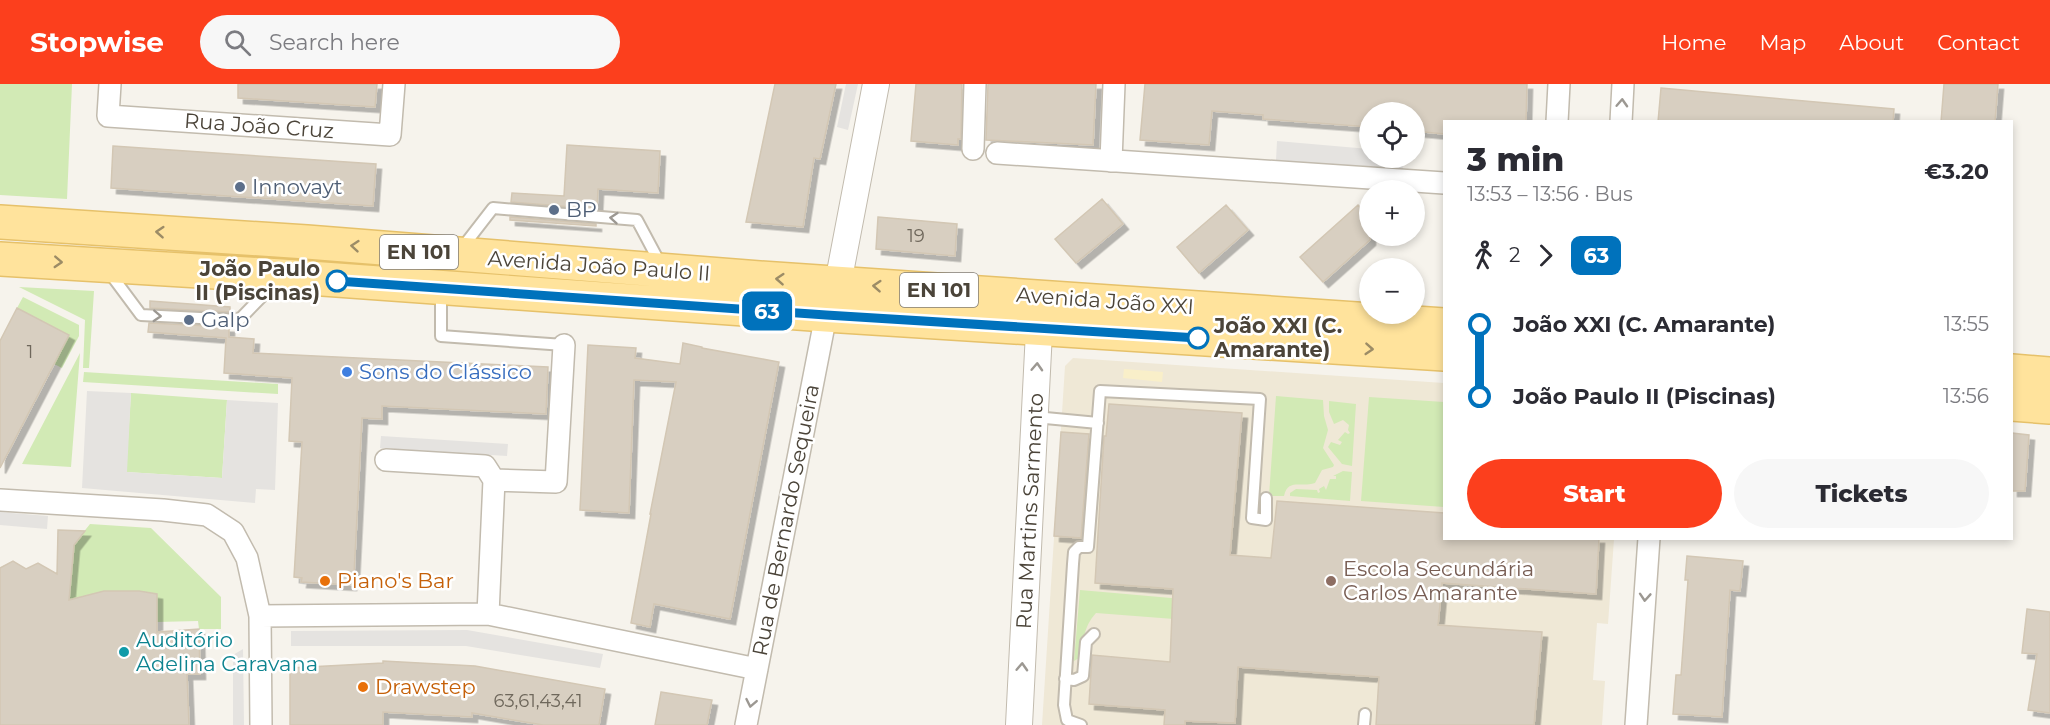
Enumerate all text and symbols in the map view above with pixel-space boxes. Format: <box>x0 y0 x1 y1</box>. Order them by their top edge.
search box <box>200 15 620 69</box>
text: Stopwise <box>30 25 164 59</box>
icon: search <box>221 26 254 59</box>
text: Search here <box>269 29 400 56</box>
text: Home <box>1661 30 1726 55</box>
text: Map <box>1759 30 1806 55</box>
text: About <box>1839 30 1904 55</box>
text: Contact <box>1937 30 2020 55</box>
one-way arrow <box>1615 98 1628 107</box>
map controls <box>1359 102 1425 324</box>
button: locate <box>1359 102 1425 168</box>
street label: Rua João Cruz <box>183 108 335 143</box>
text: 3 min <box>1467 139 1564 179</box>
text: €3.20 <box>1924 158 1989 185</box>
place label: Innovayt <box>252 174 343 199</box>
marker: Innovayt <box>233 180 247 194</box>
button: + <box>1359 180 1425 246</box>
text: 13:53 – 13:56 · Bus <box>1467 182 1633 206</box>
place label: BP <box>566 197 597 222</box>
marker: BP <box>547 203 561 217</box>
one-way arrow <box>610 212 619 225</box>
house number: 19 <box>907 225 925 247</box>
one-way arrow <box>156 226 165 239</box>
road number: EN 101 <box>380 235 458 269</box>
icon: walk <box>1467 239 1500 272</box>
icon: forward <box>1529 239 1562 272</box>
one-way arrow <box>350 240 359 253</box>
text: 2 <box>1509 243 1520 267</box>
text: 63 <box>1583 243 1609 268</box>
street label: Avenida João Paulo II <box>487 245 711 286</box>
one-way arrow <box>54 256 63 269</box>
place label: João Paulo II (Piscinas) <box>195 256 320 305</box>
button: − <box>1359 258 1425 324</box>
marker: João Paulo II (Piscinas) <box>326 270 348 292</box>
one-way arrow <box>775 273 784 286</box>
road number: EN 101 <box>900 273 978 307</box>
one-way arrow <box>873 280 882 293</box>
street label: Avenida João XXI <box>1015 282 1195 319</box>
line badge: 63 <box>740 292 794 330</box>
text: 63 <box>754 299 780 324</box>
place label: Galp <box>201 307 250 332</box>
one-way arrow <box>153 310 162 322</box>
text: João XXI (C. Amarante) <box>1513 311 1776 338</box>
text: 13:55 <box>1944 312 1989 336</box>
marker: Galp <box>182 313 196 327</box>
place label: João XXI (C. Amarante) <box>1213 313 1342 362</box>
marker: João XXI (C. Amarante) <box>1187 327 1209 349</box>
house number: 1 <box>27 341 33 363</box>
one-way arrow <box>1365 343 1374 356</box>
place label: Sons do Clássico <box>359 359 532 384</box>
one-way arrow <box>1030 362 1043 371</box>
marker: Sons do Clássico <box>340 365 354 379</box>
street label: Rua de Bernardo Sequeira <box>747 382 824 658</box>
text: João Paulo II (Piscinas) <box>1513 383 1776 410</box>
text: 13:56 <box>1943 384 1989 408</box>
street label: Rua Martins Sarmento <box>1011 392 1048 630</box>
button: Start <box>1467 459 1722 528</box>
button: Tickets <box>1734 459 1989 528</box>
place label: Escola Secundária Carlos Amarante <box>1343 556 1534 605</box>
place label: Piano's Bar <box>337 568 454 593</box>
marker: Piano's Bar <box>318 574 332 588</box>
marker: Escola Secundária Carlos Amarante <box>1324 574 1338 588</box>
one-way arrow <box>1639 592 1652 601</box>
place label: Auditório Adelina Caravana <box>136 627 318 676</box>
marker: Auditório Adelina Caravana <box>117 645 131 659</box>
one-way arrow <box>1015 662 1028 671</box>
place label: Drawstep <box>375 674 476 699</box>
marker: Drawstep <box>356 680 370 694</box>
house number: 63,61,43,41 <box>493 690 583 712</box>
one-way arrow <box>745 697 758 707</box>

